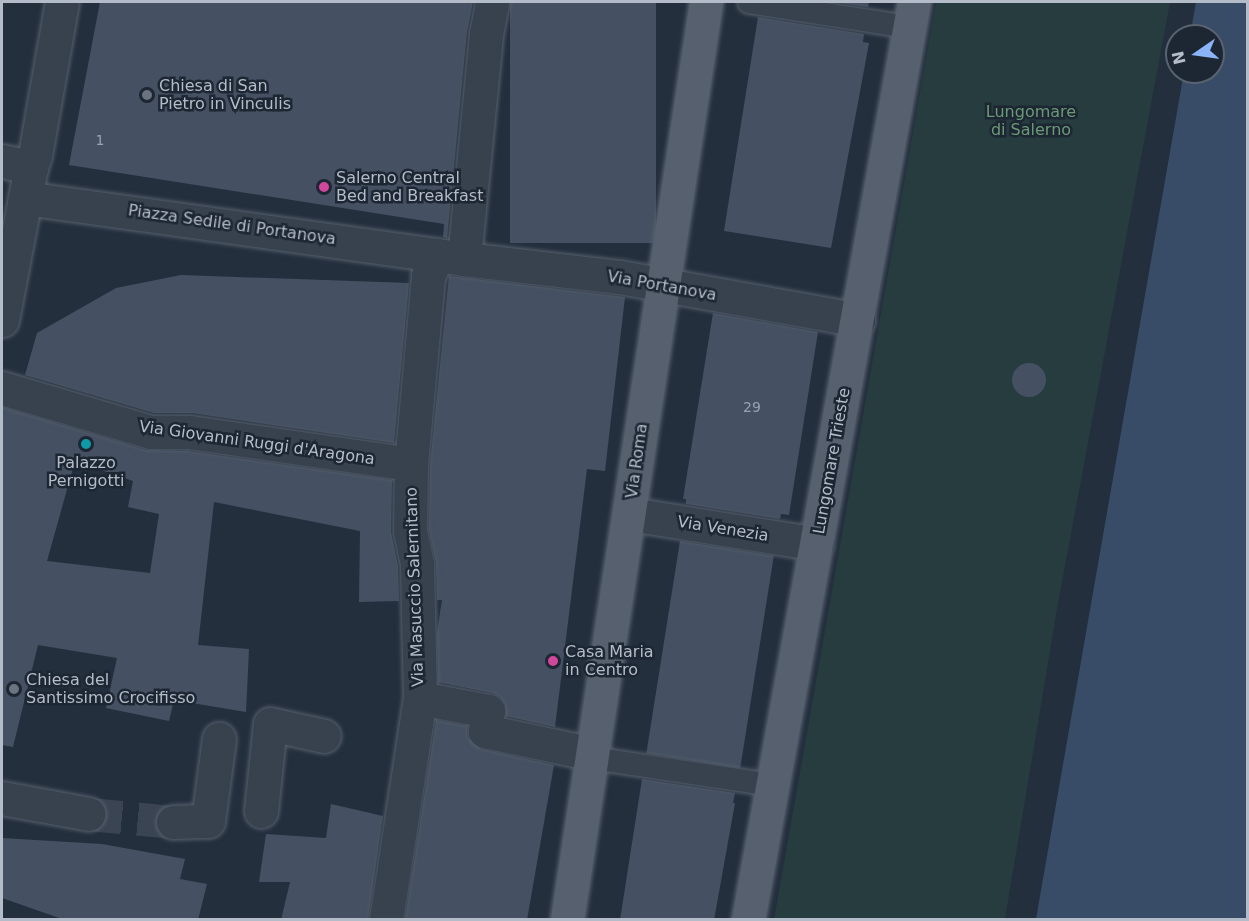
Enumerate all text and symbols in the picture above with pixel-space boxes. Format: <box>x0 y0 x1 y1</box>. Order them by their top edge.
north arrow <box>1165 24 1225 84</box>
text: N <box>1168 49 1190 66</box>
place label: Chiesa di San Pietro in Vinculis <box>159 76 291 114</box>
marker: Chiesa di San Pietro in Vinculis <box>140 88 154 102</box>
park label: Lungomare di Salerno <box>986 102 1076 140</box>
house number: 1 <box>96 132 104 148</box>
place label: Salerno Central Bed and Breakfast <box>336 168 483 206</box>
marker: Salerno Central Bed and Breakfast <box>317 180 331 194</box>
street label: Piazza Sedile di Portanova <box>127 201 337 249</box>
street label: Via Portanova <box>606 267 718 305</box>
street label: Lungomare Trieste <box>810 386 854 536</box>
house number: 29 <box>743 399 761 415</box>
street label: Via Giovanni Ruggi d'Aragona <box>138 417 376 469</box>
street label: Via Roma <box>622 422 652 500</box>
marker: Palazzo Pernigotti <box>79 437 93 451</box>
place label: Palazzo Pernigotti <box>48 453 124 491</box>
street label: Via Masuccio Salernitano <box>402 487 428 687</box>
street label: Via Venezia <box>676 512 770 546</box>
place label: Casa Maria in Centro <box>565 642 654 680</box>
marker: Casa Maria in Centro <box>546 654 560 668</box>
place label: Chiesa del Santissimo Crocifisso <box>26 670 195 708</box>
marker: Chiesa del Santissimo Crocifisso <box>7 682 21 696</box>

